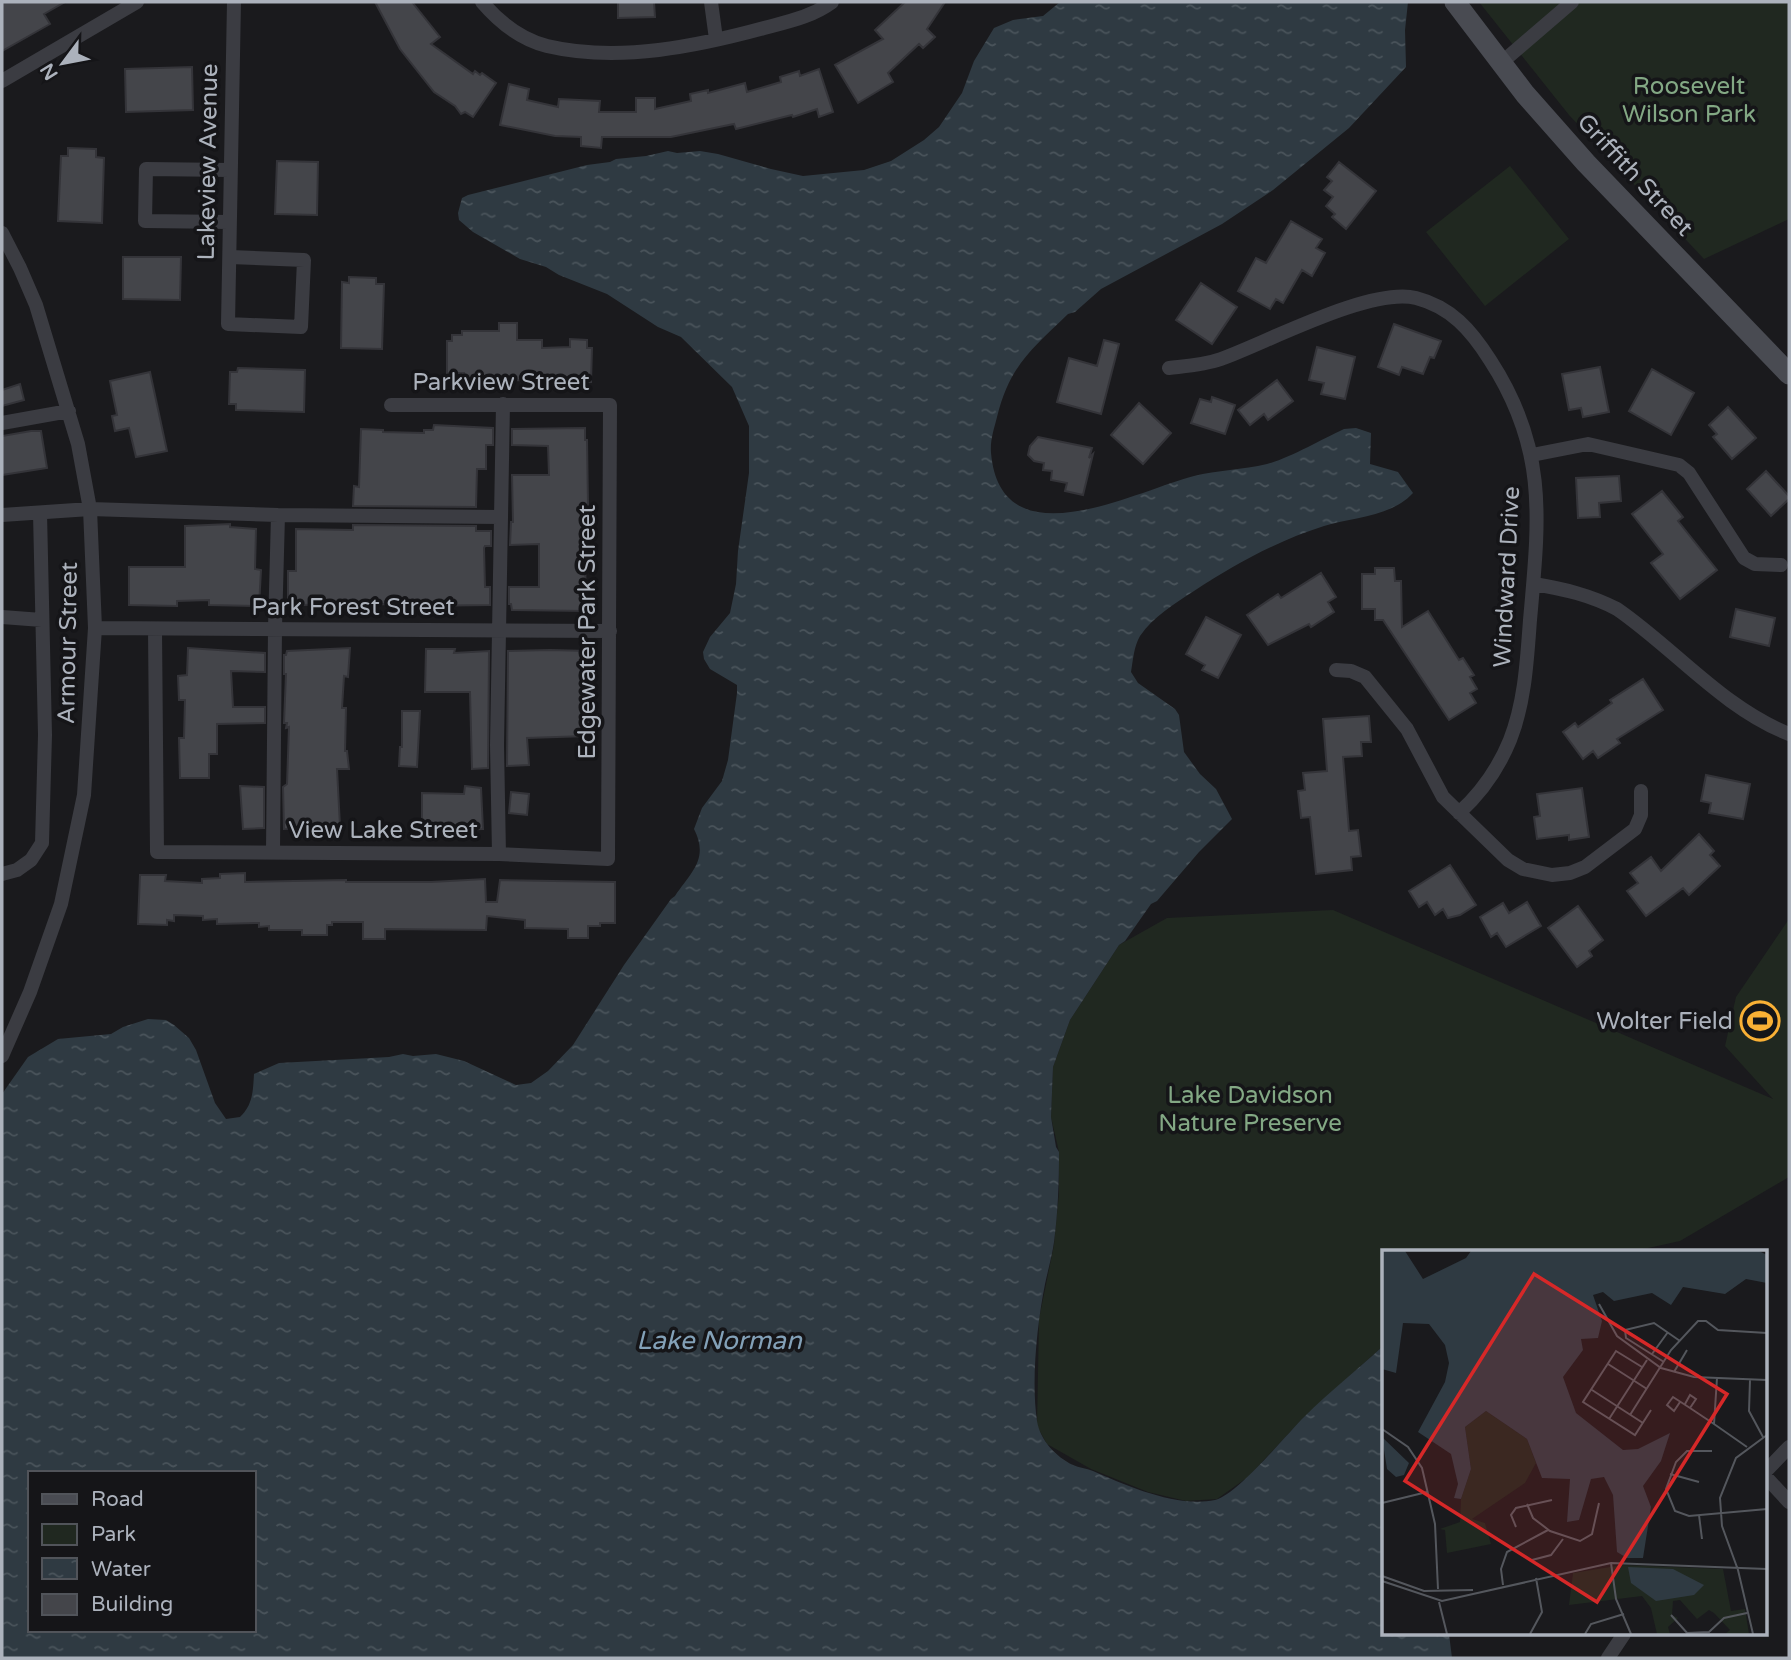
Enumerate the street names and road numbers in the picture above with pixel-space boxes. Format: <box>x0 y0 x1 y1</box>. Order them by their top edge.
street label: Lakeview Avenue <box>192 63 224 261</box>
street label: Griffith Street <box>1571 108 1699 242</box>
street label: Parkview Street <box>412 368 590 397</box>
street label: Windward Drive <box>1488 486 1526 668</box>
street label: Edgewater Park Street <box>573 505 602 759</box>
street label: Armour Street <box>52 562 84 724</box>
street label: Park Forest Street <box>251 593 455 622</box>
street label: View Lake Street <box>288 816 478 845</box>

